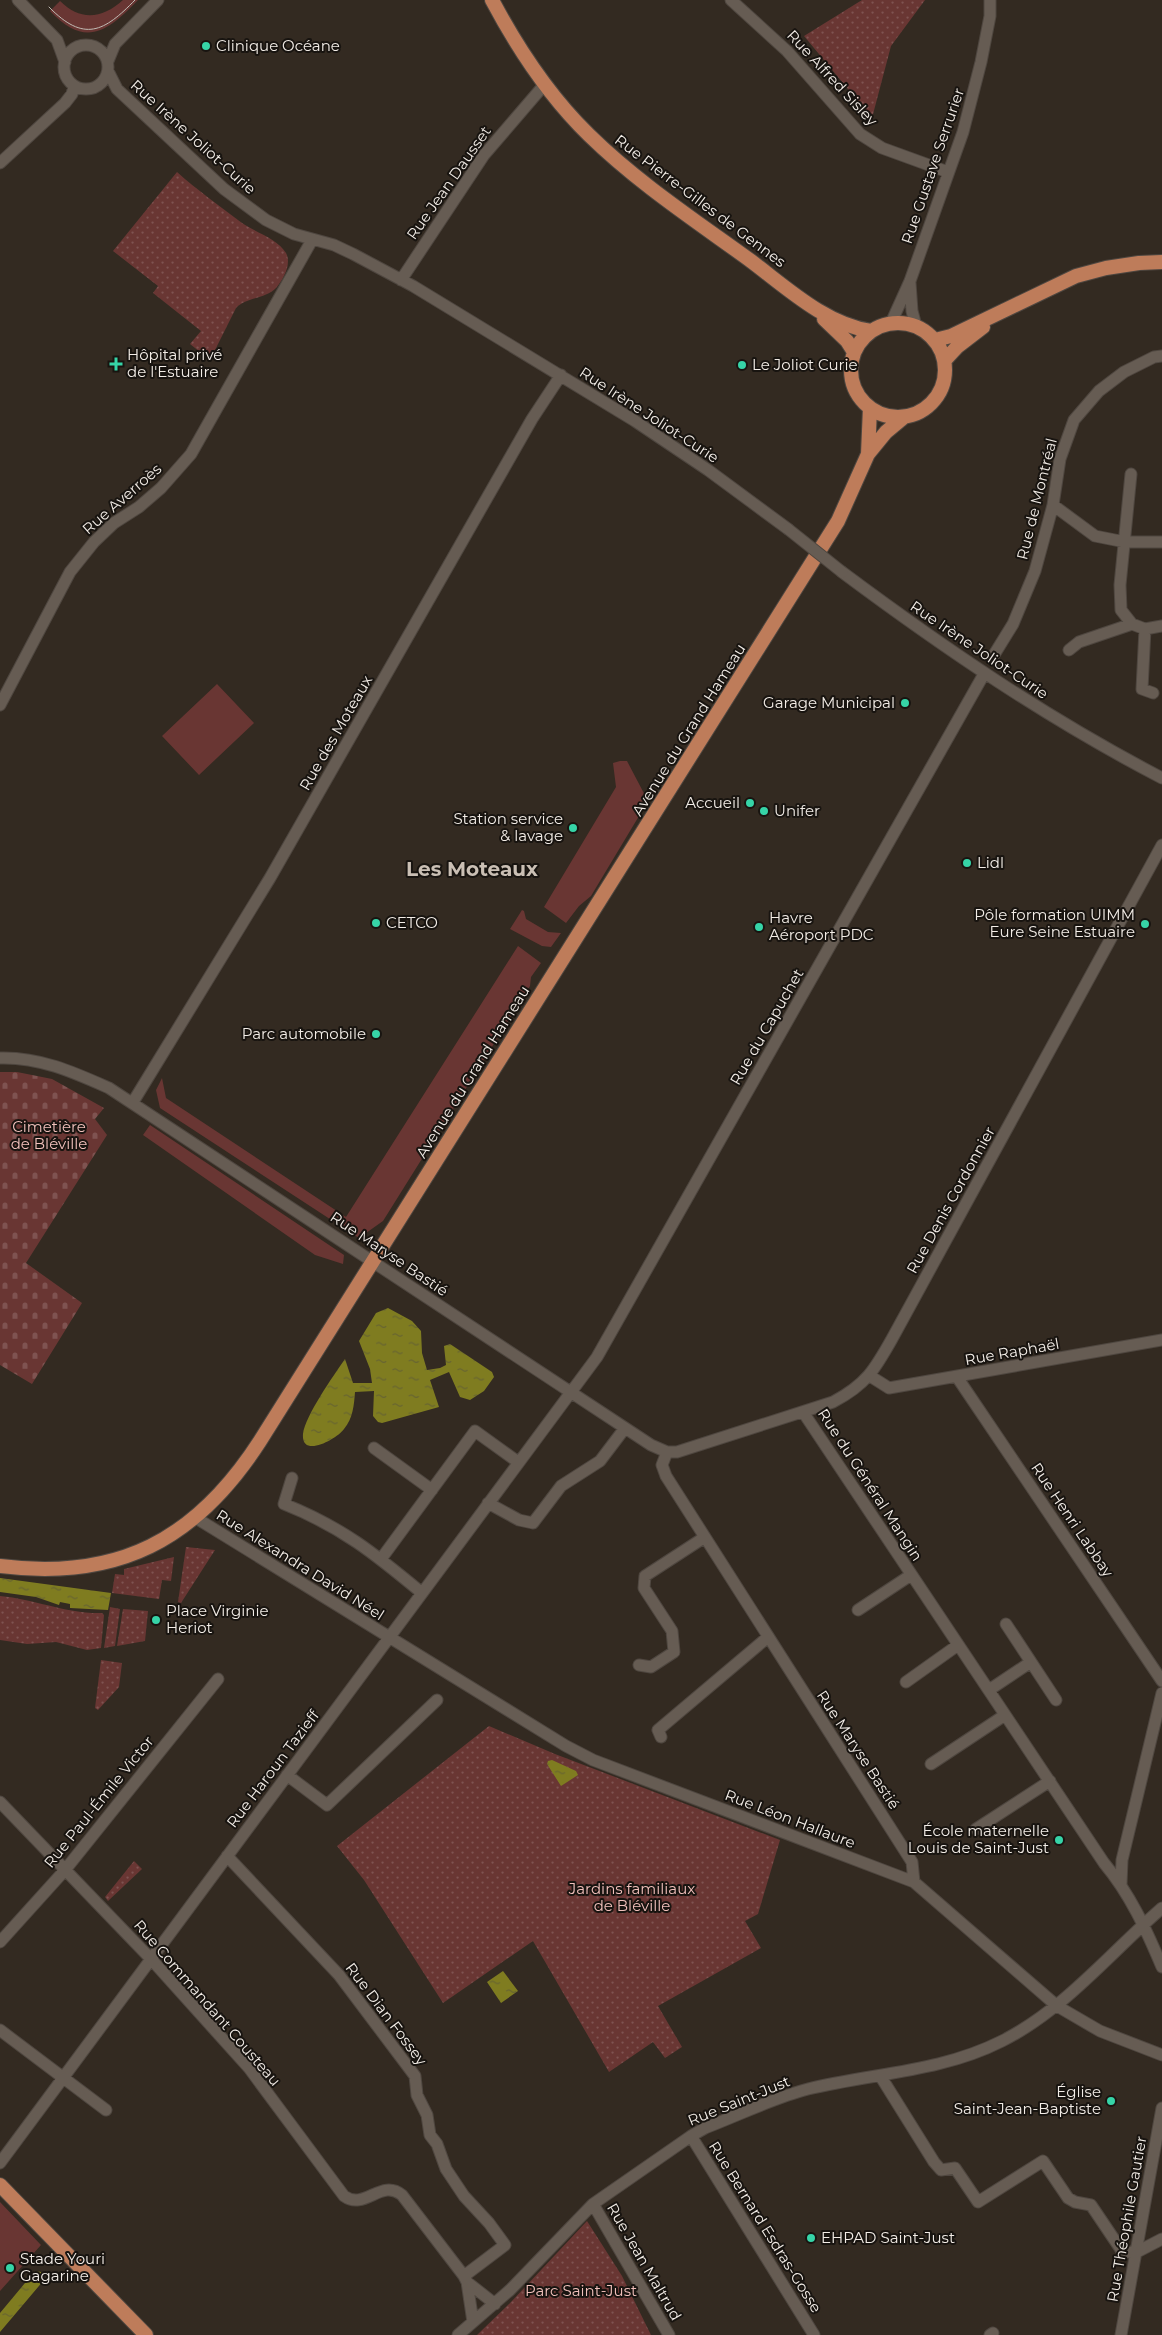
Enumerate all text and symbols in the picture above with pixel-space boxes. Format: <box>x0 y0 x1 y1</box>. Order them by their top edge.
street label: Rue Alfred Sisley <box>783 26 882 130</box>
place label: Clinique Océane <box>216 36 340 55</box>
marker: Clinique Océane <box>200 40 212 52</box>
street label: Rue Irène Joliot-Curie <box>127 75 260 198</box>
street label: Rue Gustave Serrurier <box>897 85 968 246</box>
street label: Rue Jean Dausset <box>402 122 495 243</box>
street label: Rue Pierre-Gilles de Gennes <box>611 130 789 271</box>
place label: Hôpital privé de l'Estuaire <box>127 345 222 381</box>
place label: Le Joliot Curie <box>752 355 858 374</box>
marker: Hôpital privé de l'Estuaire <box>109 357 123 371</box>
marker: Le Joliot Curie <box>736 359 748 371</box>
street label: Rue Irène Joliot-Curie <box>576 362 722 467</box>
street label: Rue de Montréal <box>1012 436 1061 562</box>
street label: Rue Averroès <box>78 459 165 538</box>
street label: Rue Irène Joliot-Curie <box>907 596 1052 703</box>
street label: Avenue du Grand Hameau <box>628 640 750 819</box>
street label: Rue des Moteaux <box>295 672 376 794</box>
place label: Garage Municipal <box>763 693 895 712</box>
marker: Garage Municipal <box>899 697 911 709</box>
place label: Accueil <box>685 793 740 812</box>
marker: Accueil <box>744 797 756 809</box>
place label: Unifer <box>774 801 820 820</box>
marker: Unifer <box>758 805 770 817</box>
place label: Station service & lavage <box>453 809 563 845</box>
marker: Station service & lavage <box>567 822 579 834</box>
place label: Lidl <box>977 853 1004 872</box>
district label: Les Moteaux <box>406 857 538 881</box>
marker: Lidl <box>961 857 973 869</box>
place label: Pôle formation UIMM Eure Seine Estuaire <box>974 905 1135 941</box>
place label: Havre Aéroport PDC <box>769 908 874 944</box>
place label: CETCO <box>386 913 438 932</box>
marker: CETCO <box>370 917 382 929</box>
marker: Pôle formation UIMM Eure Seine Estuaire <box>1139 918 1151 930</box>
marker: Havre Aéroport PDC <box>753 921 765 933</box>
street label: Rue du Capuchet <box>726 965 808 1088</box>
street label: Avenue du Grand Hameau <box>412 982 534 1161</box>
place label: Parc automobile <box>242 1024 366 1043</box>
marker: Parc automobile <box>370 1028 382 1040</box>
park label: Cimetière de Bléville <box>11 1117 87 1153</box>
street label: Rue Denis Cordonnier <box>902 1123 999 1277</box>
street label: Rue Maryse Bastié <box>327 1207 452 1300</box>
street label: Rue Raphaël <box>963 1334 1061 1369</box>
street label: Rue du Général Mangin <box>814 1405 927 1565</box>
street label: Rue Henri Labbay <box>1027 1459 1118 1581</box>
street label: Rue Alexandra David Néel <box>213 1505 388 1624</box>
place label: Place Virginie Heriot <box>166 1601 269 1637</box>
marker: Place Virginie Heriot <box>150 1614 162 1626</box>
street label: Rue Maryse Bastié <box>813 1687 904 1813</box>
street label: Rue Haroun Tazieff <box>222 1705 324 1831</box>
street label: Rue Paul-Émile Victor <box>40 1732 158 1871</box>
street label: Rue Léon Hallaure <box>722 1785 858 1852</box>
place label: École maternelle Louis de Saint-Just <box>908 1821 1049 1857</box>
marker: École maternelle Louis de Saint-Just <box>1053 1834 1065 1846</box>
park label: Jardins familiaux de Bléville <box>568 1879 695 1915</box>
street label: Rue Commandant Cousteau <box>130 1916 285 2090</box>
street label: Rue Dian Fossey <box>342 1959 432 2069</box>
street label: Rue Saint-Just <box>685 2071 793 2130</box>
place label: Église Saint-Jean-Baptiste <box>954 2082 1101 2118</box>
marker: Église Saint-Jean-Baptiste <box>1105 2095 1117 2107</box>
street label: Rue Théophile Gautier <box>1103 2134 1150 2303</box>
street label: Rue Bernard Esdras-Gosse <box>705 2137 826 2316</box>
street label: Rue Jean Maltrud <box>603 2200 686 2324</box>
place label: EHPAD Saint-Just <box>821 2228 955 2247</box>
marker: EHPAD Saint-Just <box>805 2232 817 2244</box>
place label: Stade Youri Gagarine <box>20 2249 105 2285</box>
marker: Stade Youri Gagarine <box>4 2262 16 2274</box>
park label: Parc Saint-Just <box>525 2281 637 2300</box>

